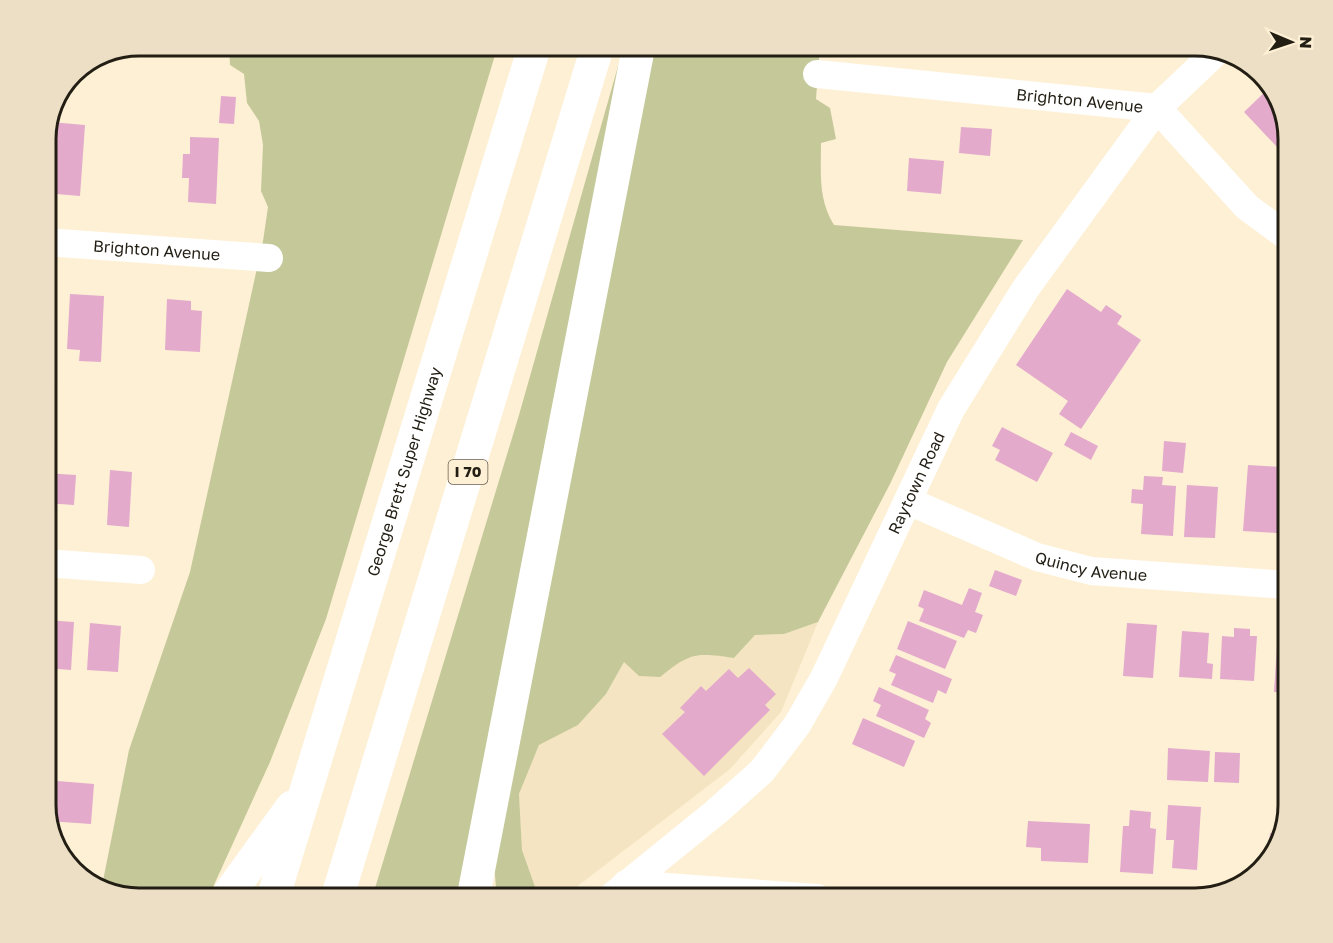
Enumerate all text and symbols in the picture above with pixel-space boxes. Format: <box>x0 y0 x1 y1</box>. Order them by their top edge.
north arrow <box>1261 12 1321 72</box>
text: N <box>1296 36 1316 49</box>
street label: Brighton Avenue <box>1015 84 1144 117</box>
street label: Brighton Avenue <box>93 235 221 264</box>
street label: George Brett Super Highway <box>362 365 446 579</box>
street label: Raytown Road <box>883 428 949 537</box>
road number: I 70 <box>448 460 488 484</box>
street label: Quincy Avenue <box>1033 547 1148 585</box>

